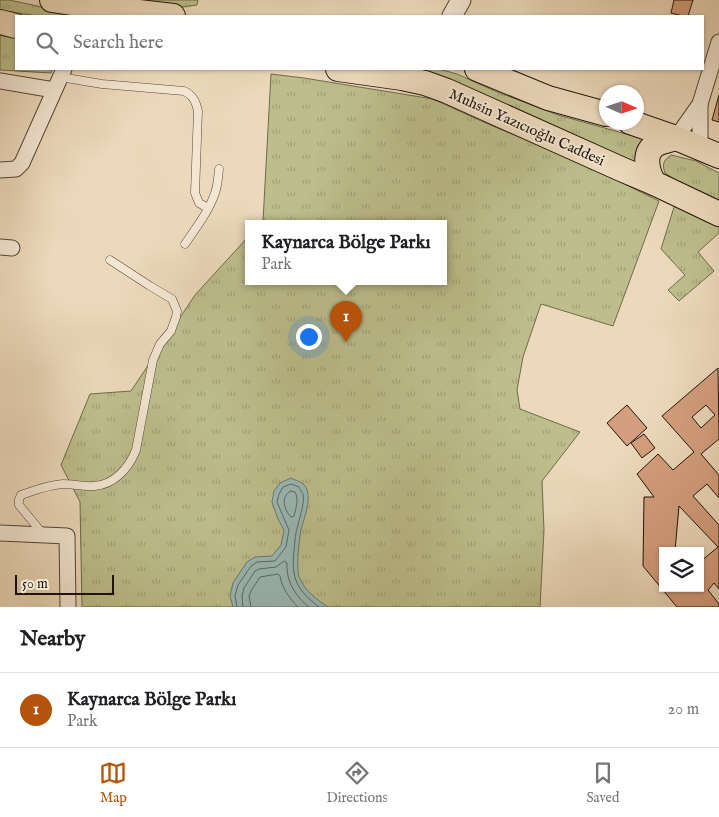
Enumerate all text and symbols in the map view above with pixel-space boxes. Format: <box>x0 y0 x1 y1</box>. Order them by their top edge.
search box <box>15 15 704 70</box>
icon: search <box>33 29 61 57</box>
text: Search here <box>73 31 164 55</box>
street label: Muhsin Yazıcıoğlu Caddesi <box>446 84 608 170</box>
north arrow <box>599 85 644 130</box>
popup <box>245 220 447 285</box>
text: Kaynarca Bölge Parkı <box>261 231 431 255</box>
text: Park <box>261 255 292 275</box>
pin: 1 <box>330 301 362 342</box>
your location <box>296 324 322 350</box>
map controls <box>659 547 704 592</box>
button: layers <box>659 547 704 592</box>
scale bar <box>15 572 114 595</box>
text: 50 m <box>22 575 48 593</box>
text: Nearby <box>20 626 85 653</box>
text: Kaynarca Bölge Parkı <box>67 688 236 712</box>
text: 1 <box>33 700 39 720</box>
text: 20 m <box>668 700 699 720</box>
text: Park <box>67 712 97 732</box>
tab: Map <box>99 759 127 807</box>
tab: Directions <box>326 759 387 807</box>
tab: Saved <box>586 759 619 807</box>

